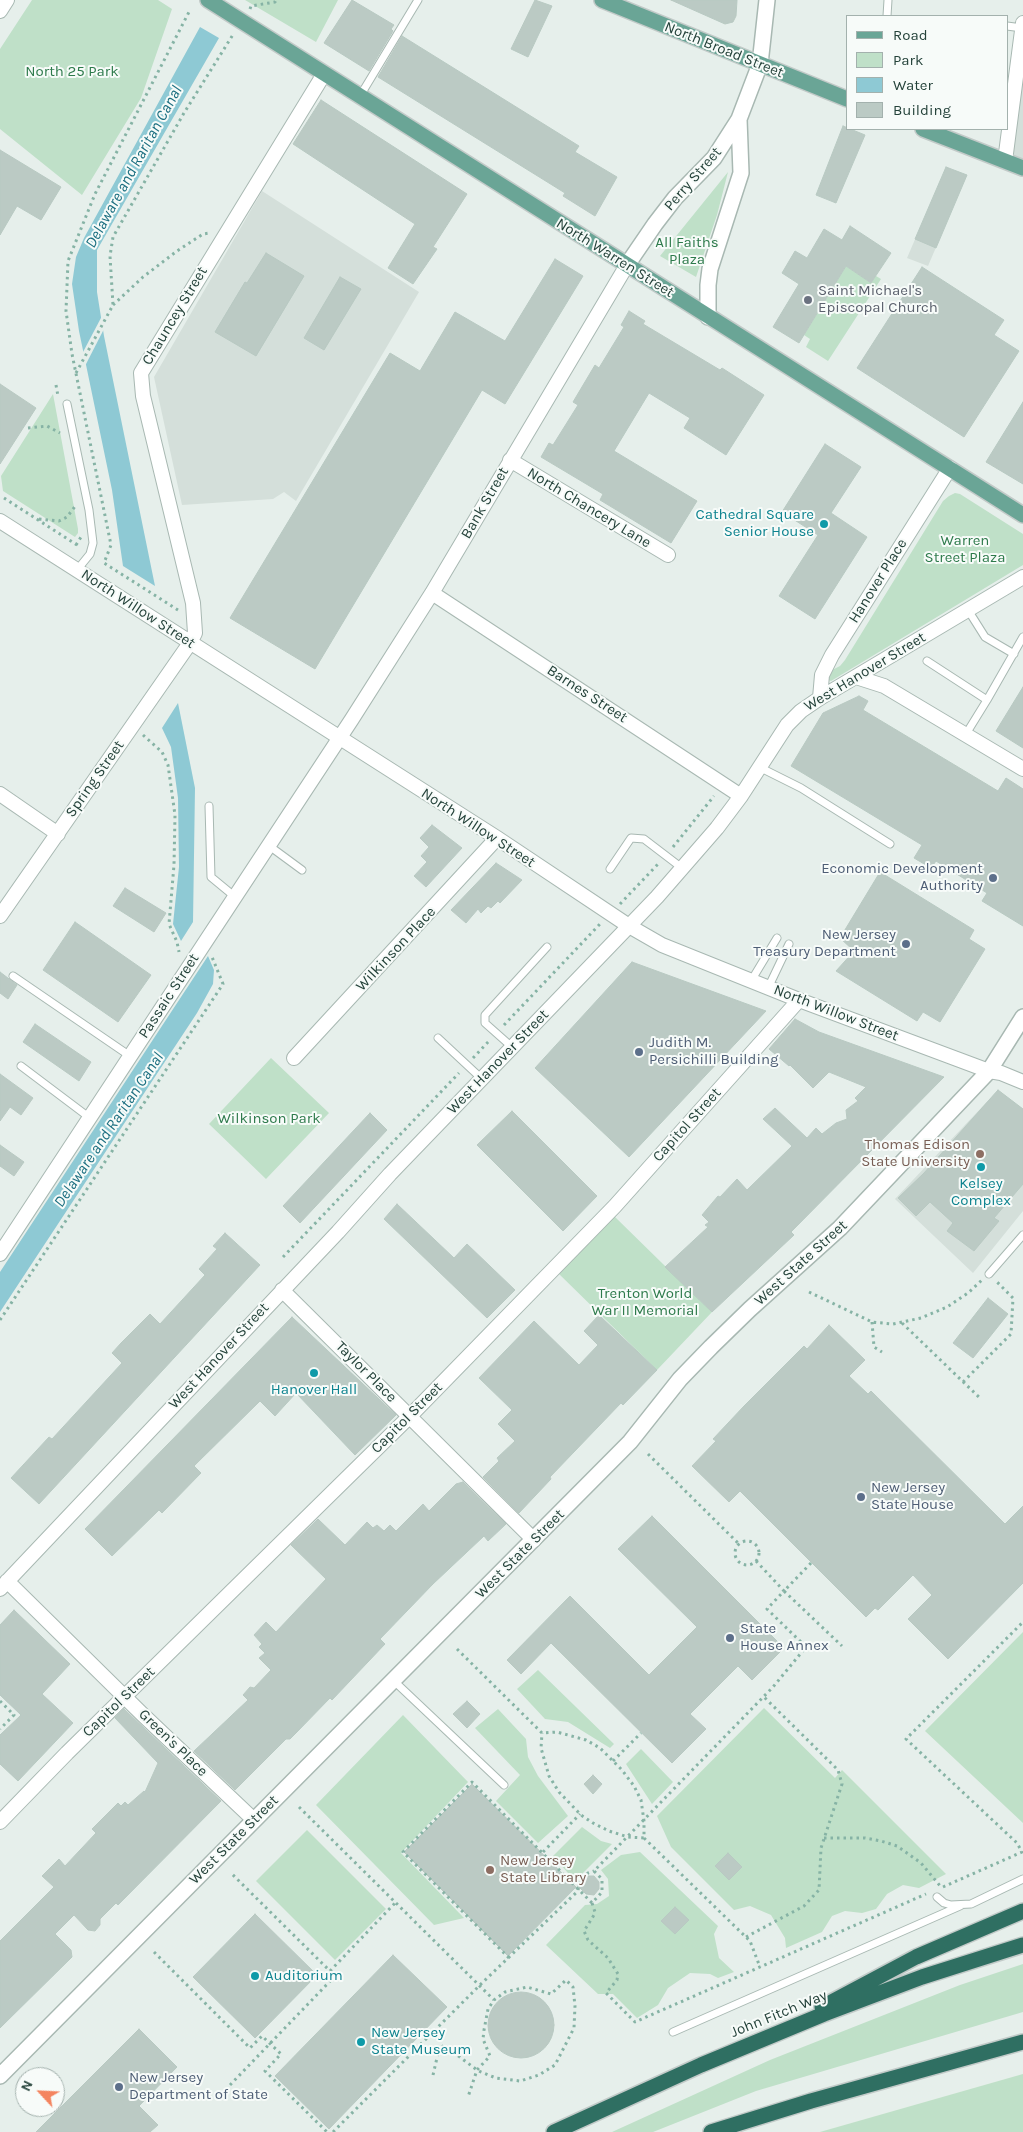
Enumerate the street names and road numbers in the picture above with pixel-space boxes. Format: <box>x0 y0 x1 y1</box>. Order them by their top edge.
street label: North Broad Street <box>662 18 786 82</box>
street label: Perry Street <box>660 143 726 215</box>
street label: North Warren Street <box>553 214 677 302</box>
street label: Chauncey Street <box>138 263 212 369</box>
street label: Bank Street <box>457 464 513 542</box>
street label: North Chancery Lane <box>524 464 654 552</box>
street label: Hanover Place <box>845 536 911 626</box>
street label: North Willow Street <box>78 565 198 653</box>
street label: West Hanover Street <box>801 629 929 715</box>
street label: Barnes Street <box>543 661 631 727</box>
street label: Spring Street <box>62 737 128 821</box>
street label: North Willow Street <box>418 784 538 872</box>
street label: Wilkinson Place <box>352 903 440 995</box>
street label: Passaic Street <box>135 950 203 1042</box>
street label: North Willow Street <box>771 981 901 1045</box>
street label: West Hanover Street <box>443 1006 553 1118</box>
street label: Capitol Street <box>649 1084 725 1166</box>
street label: West State Street <box>751 1217 851 1309</box>
street label: West Hanover Street <box>165 1299 273 1413</box>
street label: Taylor Place <box>332 1338 400 1406</box>
street label: Capitol Street <box>368 1379 446 1457</box>
street label: West State Street <box>472 1506 568 1602</box>
street label: Capitol Street <box>79 1663 159 1741</box>
street label: Green's Place <box>135 1706 211 1780</box>
street label: West State Street <box>186 1792 282 1888</box>
street label: John Fitch Way <box>728 1986 830 2042</box>

